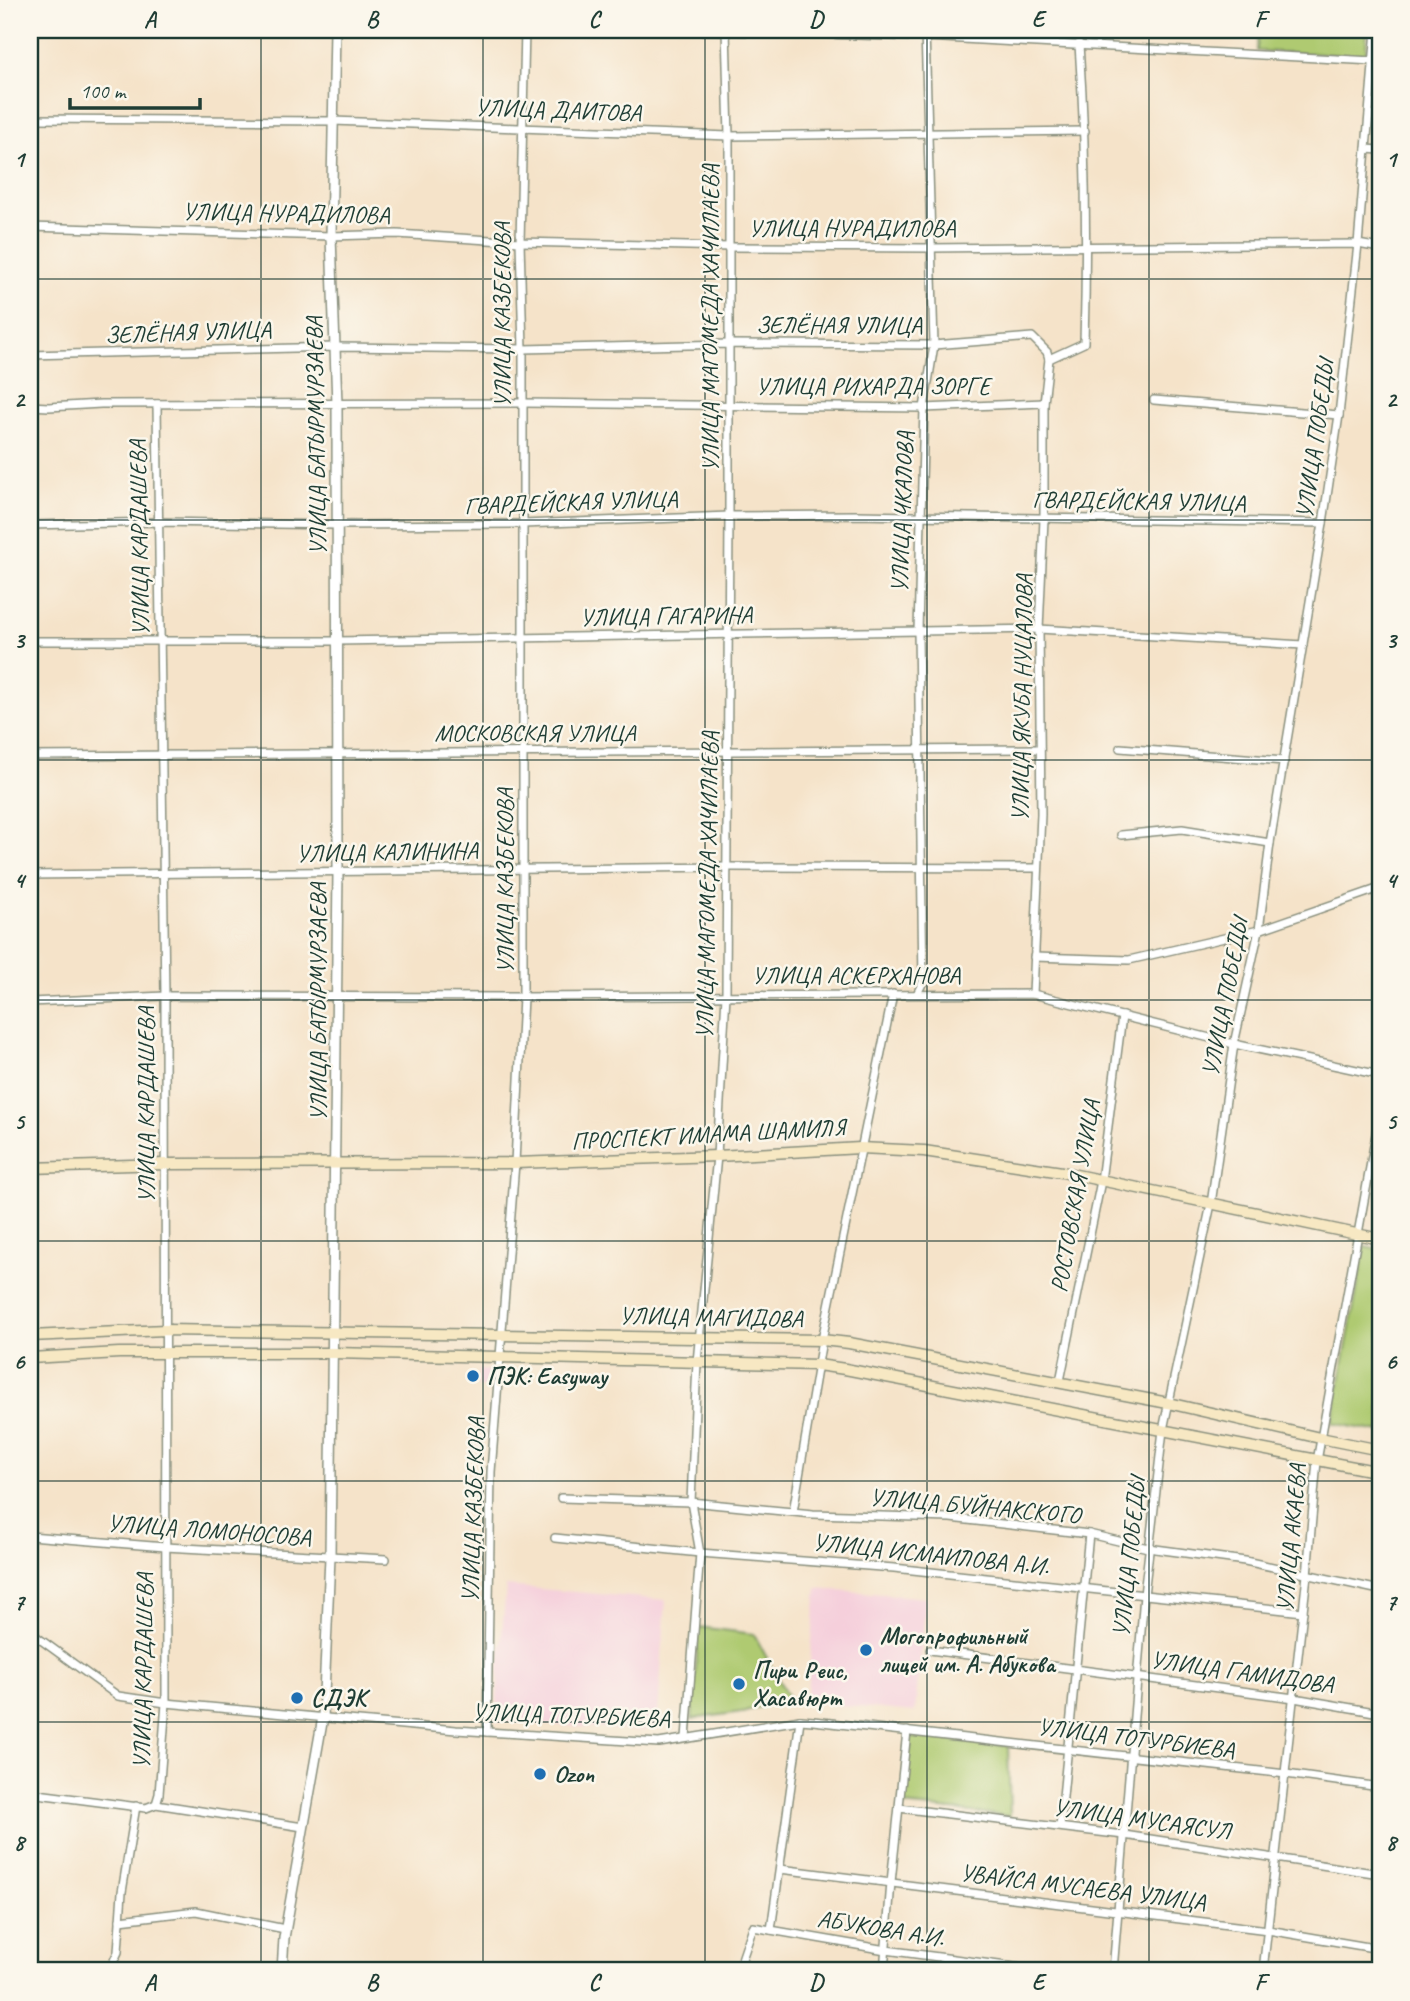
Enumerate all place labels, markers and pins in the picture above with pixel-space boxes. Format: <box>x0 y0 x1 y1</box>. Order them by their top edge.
place label: ПЭК: Easyway <box>487 1361 610 1391</box>
marker: ПЭК: Easyway <box>465 1368 481 1384</box>
place label: Могопрофильный лицей им. А. Абукова <box>880 1621 1057 1679</box>
marker: Могопрофильный лицей им. А. Абукова <box>858 1642 874 1658</box>
place label: Пири Реис, Хасавюрт <box>753 1655 848 1713</box>
marker: Пири Реис, Хасавюрт <box>731 1676 747 1692</box>
place label: СДЭК <box>311 1683 371 1713</box>
marker: СДЭК <box>289 1690 305 1706</box>
place label: Ozon <box>554 1759 595 1789</box>
marker: Ozon <box>532 1766 548 1782</box>

